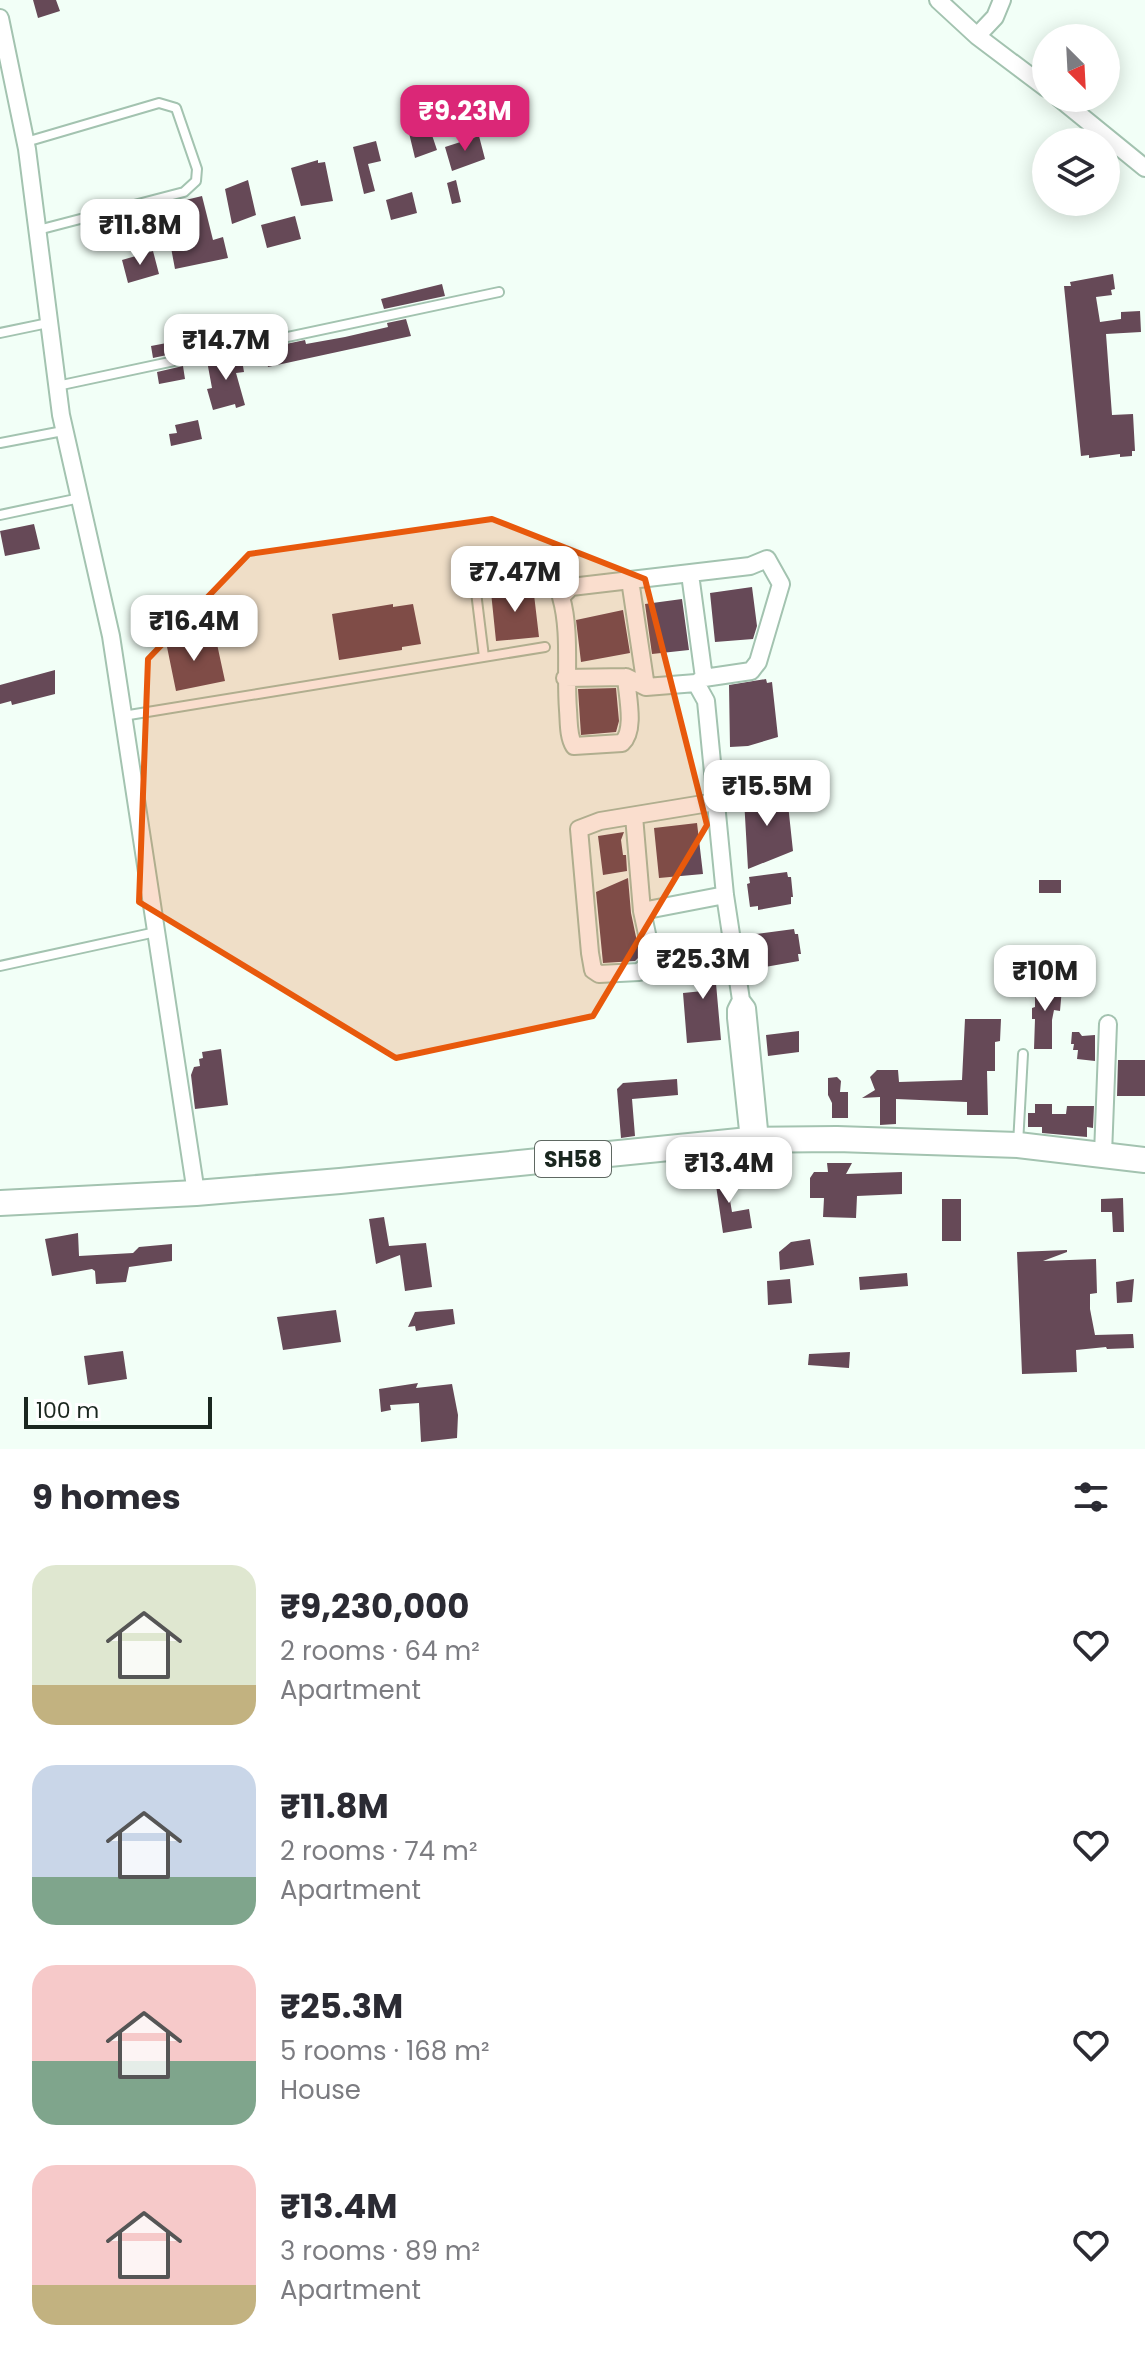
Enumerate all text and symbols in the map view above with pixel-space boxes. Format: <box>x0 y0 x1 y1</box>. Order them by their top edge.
north arrow <box>1032 24 1120 112</box>
map controls <box>1032 24 1120 216</box>
pin: ₹9.23M <box>400 85 530 153</box>
text: ₹9.23M <box>418 93 512 129</box>
button: layers <box>1032 128 1120 216</box>
pin: ₹11.8M <box>75 199 205 267</box>
text: ₹11.8M <box>98 207 182 243</box>
pin: ₹14.7M <box>161 314 291 382</box>
text: ₹14.7M <box>182 322 270 358</box>
pin: ₹7.47M <box>450 546 580 614</box>
text: ₹7.47M <box>469 554 561 590</box>
pin: ₹16.4M <box>129 595 259 663</box>
text: ₹16.4M <box>149 603 239 639</box>
pin: ₹15.5M <box>702 760 832 828</box>
text: ₹15.5M <box>722 768 812 804</box>
pin: ₹25.3M <box>638 933 768 1001</box>
text: ₹25.3M <box>656 941 750 977</box>
pin: ₹10M <box>998 945 1092 1013</box>
text: ₹10M <box>1012 953 1078 989</box>
pin: ₹13.4M <box>664 1137 794 1205</box>
road number: SH58 <box>535 1141 611 1177</box>
text: ₹13.4M <box>684 1145 774 1181</box>
scale bar <box>24 1393 212 1429</box>
text: 100 m <box>36 1395 99 1426</box>
text: 9 homes <box>32 1473 181 1521</box>
icon: filters <box>1069 1475 1113 1519</box>
text: ₹9,230,000 <box>280 1582 469 1630</box>
icon: home <box>96 1597 192 1693</box>
icon: heart <box>1069 1623 1113 1667</box>
text: 2 rooms · 64 m² <box>280 1633 480 1669</box>
text: Apartment <box>280 1672 421 1708</box>
text: ₹11.8M <box>280 1782 389 1830</box>
icon: home <box>96 1797 192 1893</box>
icon: heart <box>1069 1823 1113 1867</box>
text: 2 rooms · 74 m² <box>280 1833 477 1869</box>
text: Apartment <box>280 1872 421 1908</box>
text: ₹25.3M <box>280 1982 403 2030</box>
icon: home <box>96 1997 192 2093</box>
icon: heart <box>1069 2023 1113 2067</box>
text: 5 rooms · 168 m² <box>280 2033 490 2069</box>
text: House <box>280 2072 361 2108</box>
text: ₹13.4M <box>280 2182 398 2230</box>
icon: home <box>96 2197 192 2293</box>
icon: heart <box>1069 2223 1113 2267</box>
text: 3 rooms · 89 m² <box>280 2233 480 2269</box>
text: Apartment <box>280 2272 421 2308</box>

